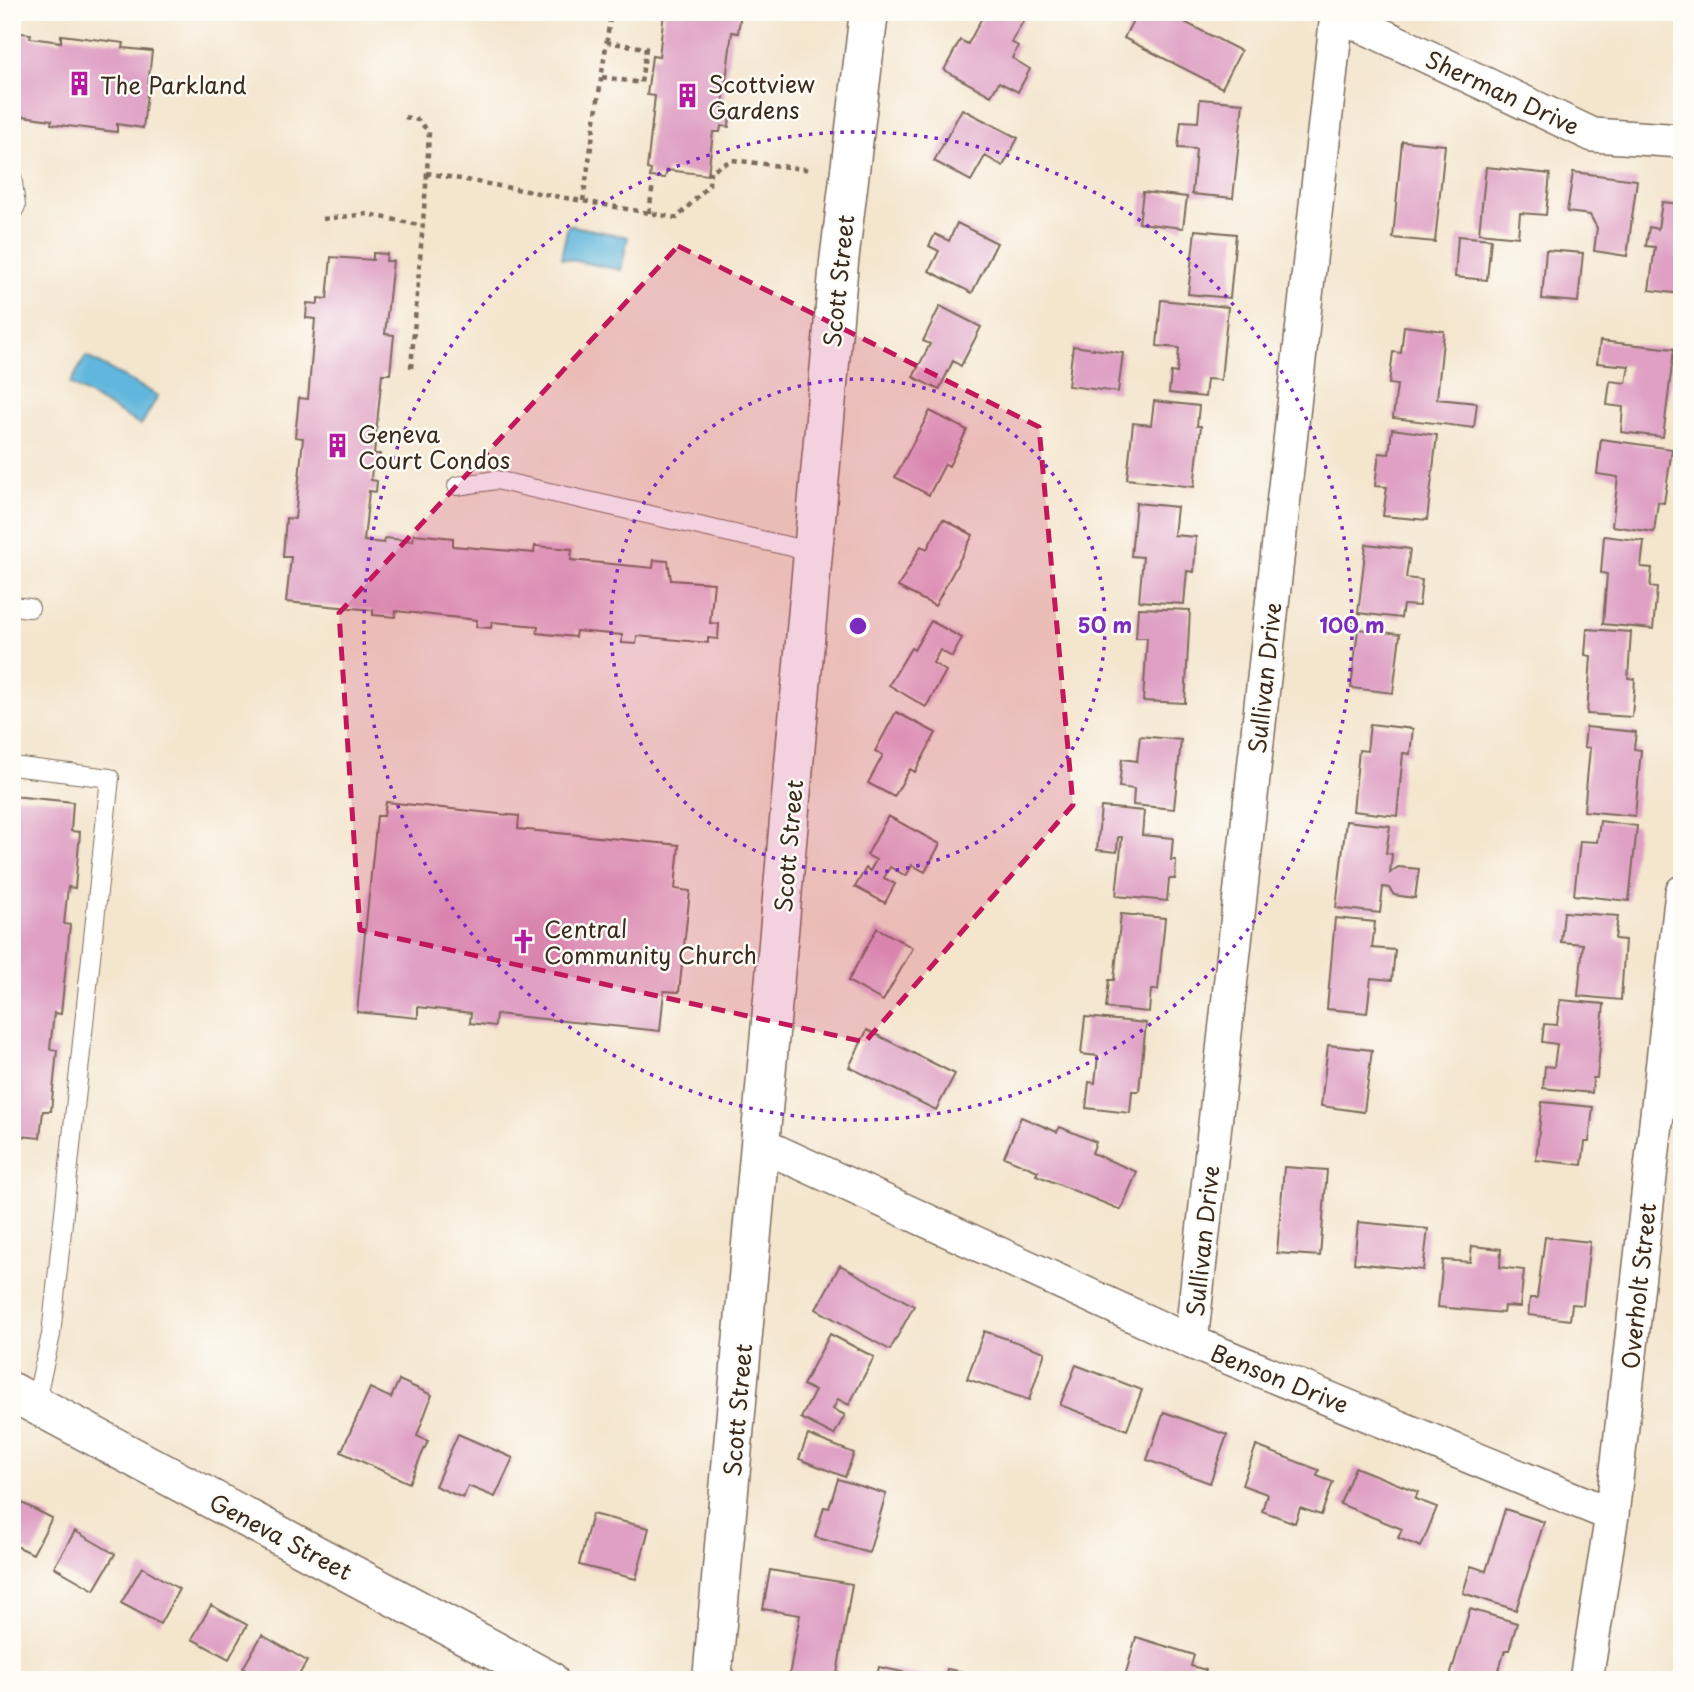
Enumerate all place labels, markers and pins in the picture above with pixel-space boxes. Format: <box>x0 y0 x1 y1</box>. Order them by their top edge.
place label: Scottview Gardens <box>708 66 815 127</box>
place label: The Parkland <box>100 67 247 102</box>
building icon: The Parkland <box>66 70 94 98</box>
building icon: Scottview Gardens <box>674 82 702 110</box>
place label: Geneva Court Condos <box>358 416 510 477</box>
building icon: Geneva Court Condos <box>324 432 352 460</box>
centre of rings <box>846 614 870 638</box>
place label: Central Community Church <box>544 911 757 972</box>
church icon: Central Community Church <box>510 927 538 955</box>

